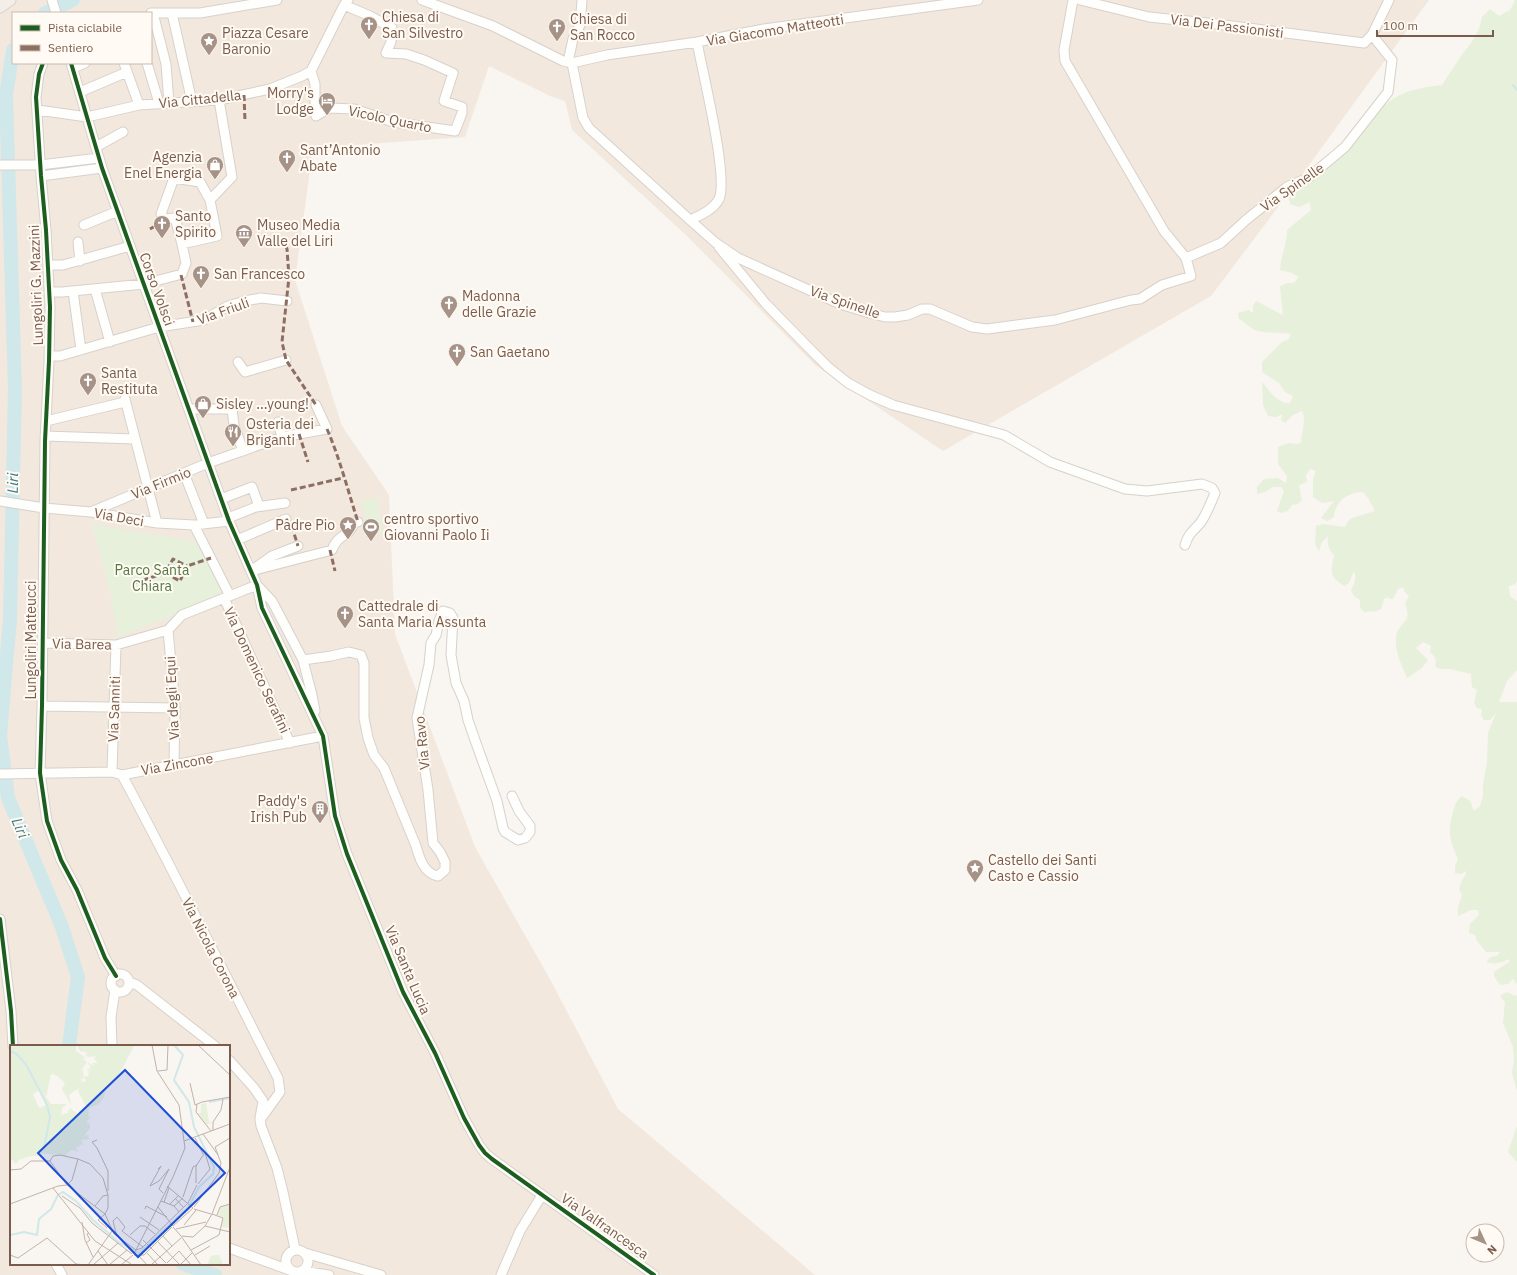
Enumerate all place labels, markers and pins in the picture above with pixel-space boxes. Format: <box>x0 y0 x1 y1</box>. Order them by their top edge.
place label: Chiesa di San Silvestro <box>382 8 463 42</box>
place label: Chiesa di San Rocco <box>570 10 635 44</box>
church icon: Chiesa di San Silvestro <box>359 15 379 40</box>
church icon: Chiesa di San Rocco <box>547 17 567 42</box>
place label: Piazza Cesare Baronio <box>222 24 309 58</box>
place icon: Piazza Cesare Baronio <box>199 31 219 56</box>
place label: Morry's Lodge <box>267 84 314 118</box>
hotel icon: Morry's Lodge <box>317 91 337 116</box>
place label: Sant’Antonio Abate <box>300 141 381 175</box>
place label: Agenzia Enel Energia <box>124 148 203 182</box>
church icon: Sant’Antonio Abate <box>277 148 297 173</box>
shop icon: Agenzia Enel Energia <box>205 155 225 180</box>
place label: Santo Spirito <box>175 207 216 241</box>
church icon: Santo Spirito <box>152 214 172 239</box>
place label: Museo Media Valle del Liri <box>257 216 341 250</box>
museum icon: Museo Media Valle del Liri <box>234 223 254 248</box>
church icon: San Francesco <box>191 264 211 289</box>
place label: San Francesco <box>214 265 305 283</box>
place label: Madonna delle Grazie <box>462 287 537 321</box>
church icon: Madonna delle Grazie <box>439 294 459 319</box>
church icon: San Gaetano <box>447 342 467 367</box>
place label: San Gaetano <box>470 343 550 361</box>
place label: Santa Restituta <box>101 364 158 398</box>
church icon: Santa Restituta <box>78 371 98 396</box>
shop icon: Sisley ...young! <box>193 394 213 419</box>
place label: Sisley ...young! <box>216 395 309 413</box>
place label: Osteria dei Briganti <box>246 415 314 449</box>
restaurant icon: Osteria dei Briganti <box>223 422 243 447</box>
place label: centro sportivo Giovanni Paolo Ii <box>384 510 490 544</box>
place icon: Padre Pio <box>338 515 358 540</box>
place label: Padre Pio <box>275 516 335 534</box>
sports icon: centro sportivo Giovanni Paolo Ii <box>361 517 381 542</box>
place label: Cattedrale di Santa Maria Assunta <box>358 597 487 631</box>
church icon: Cattedrale di Santa Maria Assunta <box>335 604 355 629</box>
place label: Paddy's Irish Pub <box>250 792 307 826</box>
building icon: Paddy's Irish Pub <box>310 799 330 824</box>
place label: Castello dei Santi Casto e Cassio <box>988 851 1097 885</box>
place icon: Castello dei Santi Casto e Cassio <box>965 858 985 883</box>

